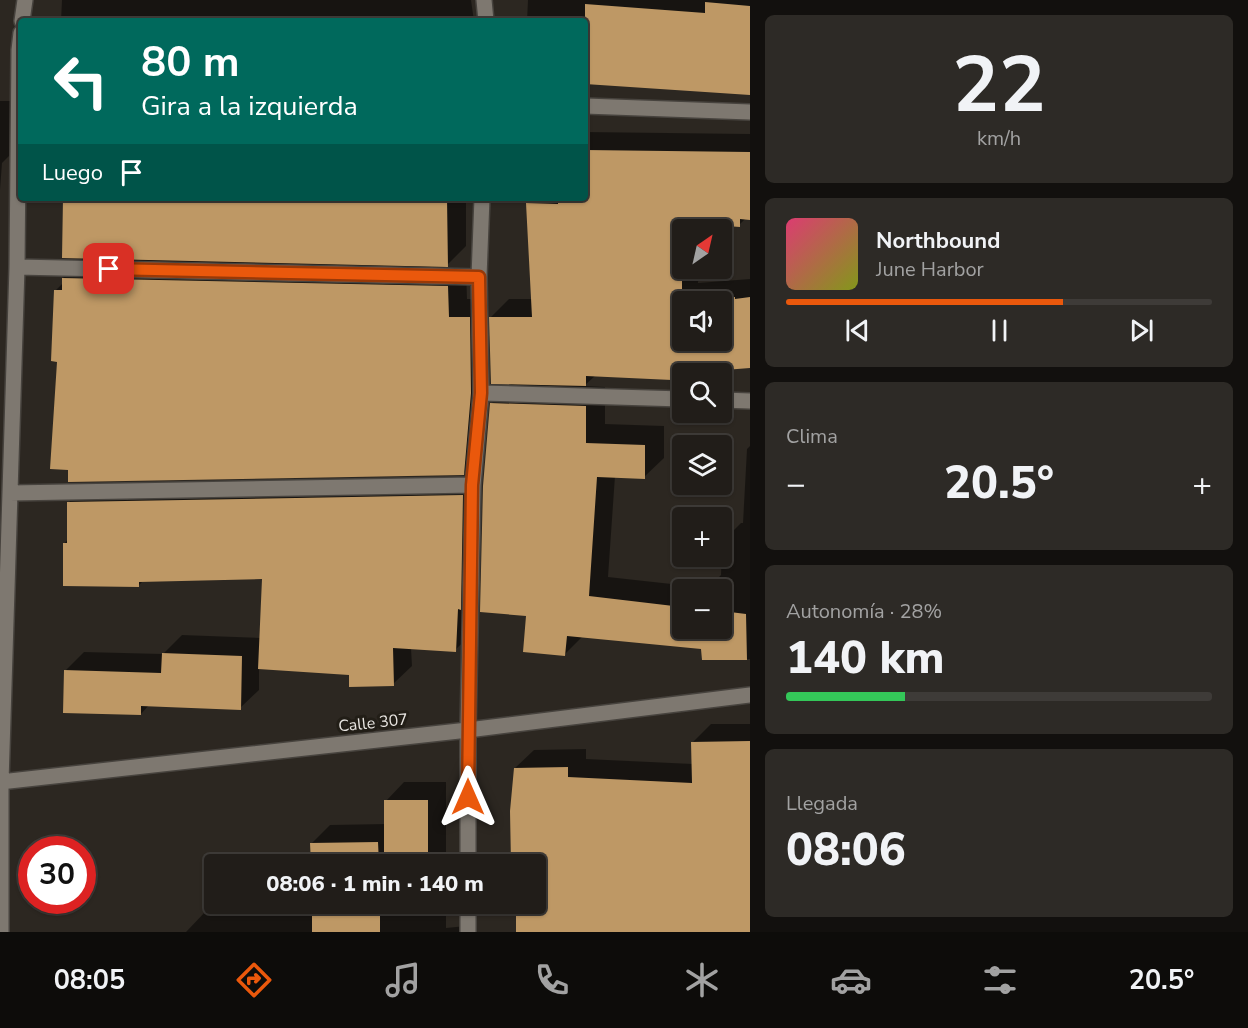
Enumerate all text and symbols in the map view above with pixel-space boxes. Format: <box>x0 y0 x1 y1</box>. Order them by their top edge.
text: 22 <box>952 32 1046 139</box>
text: 80 m <box>141 34 240 91</box>
icon: left <box>42 42 120 120</box>
text: Gira a la izquierda <box>141 88 358 125</box>
text: km/h <box>977 125 1021 152</box>
icon: arrive <box>115 156 148 189</box>
text: Luego <box>42 158 103 188</box>
north arrow <box>672 219 732 279</box>
map controls <box>672 219 732 639</box>
text: Northbound <box>876 226 1000 256</box>
pin <box>83 243 134 294</box>
icon: arrive <box>92 252 125 285</box>
text: June Harbor <box>876 256 984 283</box>
button: sound <box>672 291 732 351</box>
icon: previous <box>841 314 874 347</box>
icon: pause <box>983 314 1016 347</box>
icon: next <box>1125 314 1158 347</box>
button: search <box>672 363 732 423</box>
text: Clima <box>786 423 838 450</box>
button: layers <box>672 435 732 495</box>
text: 20.5° <box>944 453 1054 514</box>
text: − <box>786 462 806 507</box>
text: + <box>1192 462 1212 507</box>
button: + <box>672 507 732 567</box>
button: − <box>672 579 732 639</box>
text: Autonomía · 28% <box>786 598 942 625</box>
text: 140 km <box>786 628 945 689</box>
street label: Calle 307 <box>337 708 409 738</box>
position arrow <box>436 765 500 829</box>
text: Llegada <box>786 790 858 817</box>
text: 08:06 <box>786 820 906 881</box>
speed limit sign: 30 <box>18 836 96 914</box>
text: 08:06 · 1 min · 140 m <box>266 869 484 899</box>
icon: directions <box>233 959 275 1001</box>
icon: music <box>382 959 424 1001</box>
icon: phone <box>531 959 573 1001</box>
icon: climate <box>681 959 723 1001</box>
icon: car <box>830 959 872 1001</box>
icon: filters <box>979 959 1021 1001</box>
text: 08:05 <box>54 962 125 999</box>
text: 20.5° <box>1129 962 1194 999</box>

